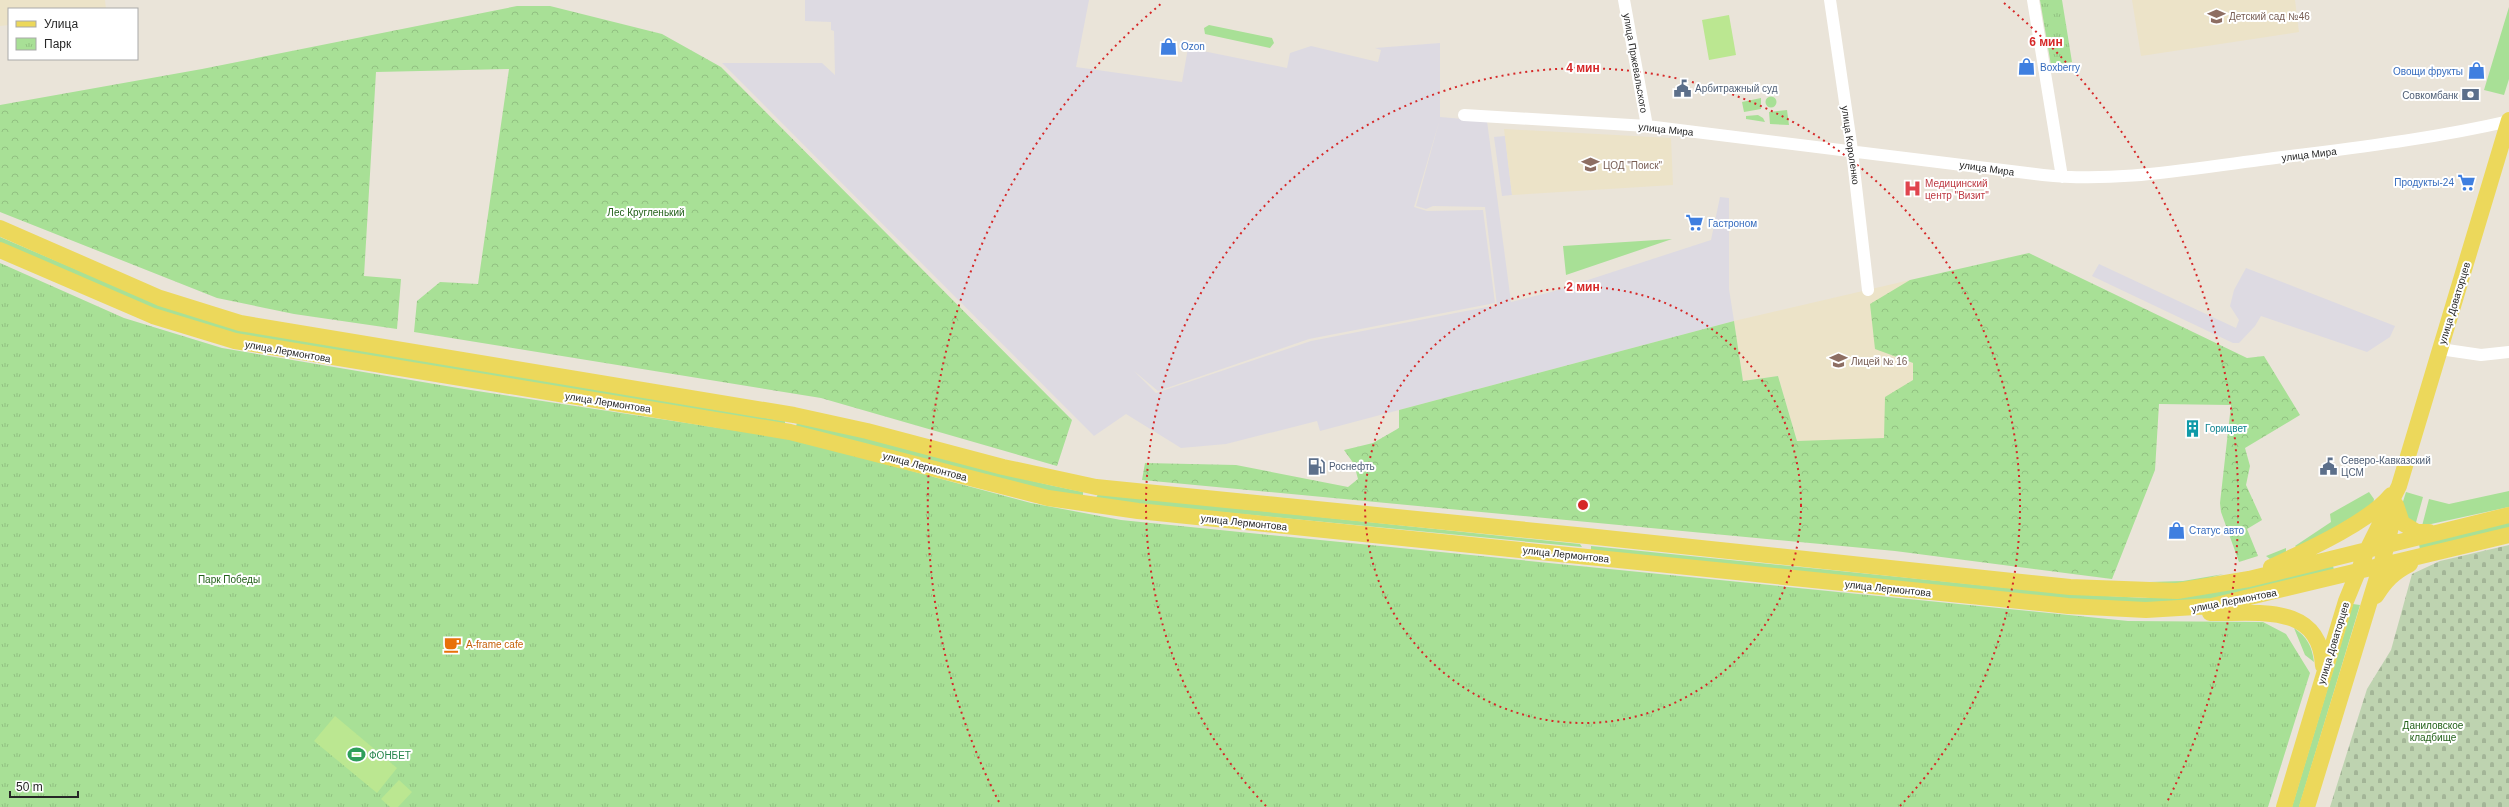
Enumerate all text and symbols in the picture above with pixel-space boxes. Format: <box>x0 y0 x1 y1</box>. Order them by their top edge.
school or university icon: Детский сад №46 <box>2206 6 2226 26</box>
legend <box>8 8 138 60</box>
place label: Детский сад №46 <box>2229 11 2310 22</box>
street label: улица Пржевальского <box>1621 12 1650 114</box>
text: Улица <box>44 17 78 31</box>
text: 6 мин <box>2029 35 2063 49</box>
shop icon: Ozon <box>1158 36 1178 56</box>
text: Парк <box>44 37 72 51</box>
place label: Ozon <box>1181 41 1205 52</box>
shop icon: Boxberry <box>2017 57 2037 77</box>
text: 4 мин <box>1566 61 1600 75</box>
shop icon: Овощи фрукты <box>2466 61 2486 81</box>
place label: Boxberry <box>2040 62 2080 73</box>
place label: Овощи фрукты <box>2393 66 2463 77</box>
public building icon: Арбитражный суд <box>1672 78 1692 98</box>
place label: Арбитражный суд <box>1695 83 1778 94</box>
bank icon: Совкомбанк <box>2461 85 2481 105</box>
place label: Совкомбанк <box>2402 90 2459 101</box>
street label: улица Короленко <box>1840 105 1862 186</box>
street label: улица Мира <box>1638 121 1694 138</box>
street label: улица Мира <box>2281 146 2338 163</box>
school or university icon: ЦОД "Поиск" <box>1580 155 1600 175</box>
street label: улица Мира <box>1959 159 2016 178</box>
place label: ЦОД "Поиск" <box>1603 160 1663 171</box>
supermarket icon: Продукты-24 <box>2457 172 2477 192</box>
place label: Продукты-24 <box>2394 177 2454 188</box>
place label: Медицинский центр "Визит" <box>1925 178 1989 201</box>
hospital icon: Медицинский центр "Визит" <box>1902 179 1922 199</box>
park label: Лес Кругленький <box>607 207 685 218</box>
supermarket icon: Гастроном <box>1685 213 1705 233</box>
place label: Гастроном <box>1708 218 1757 229</box>
street label: улица Доваторцев <box>2437 261 2472 346</box>
text: 2 мин <box>1566 280 1600 294</box>
street label: улица Лермонтова <box>244 339 332 365</box>
school or university icon: Лицей № 16 <box>1828 351 1848 371</box>
place label: Лицей № 16 <box>1851 356 1908 367</box>
street label: улица Лермонтова <box>564 390 652 415</box>
building icon: Горицвет <box>2182 418 2202 438</box>
place label: Горицвет <box>2205 423 2248 434</box>
street label: улица Лермонтова <box>882 450 969 483</box>
place label: Северо-Кавказский ЦСМ <box>2341 455 2431 478</box>
fuel station icon: Роснефть <box>1306 456 1326 476</box>
public building icon: Северо-Кавказский ЦСМ <box>2318 456 2338 476</box>
place label: Роснефть <box>1329 461 1375 472</box>
centre of rings <box>1576 498 1590 512</box>
street label: улица Лермонтова <box>1200 512 1288 533</box>
shop icon: Статус авто <box>2166 520 2186 540</box>
place label: Статус авто <box>2189 525 2245 536</box>
street label: улица Лермонтова <box>1522 544 1610 565</box>
park label: Парк Победы <box>198 574 260 585</box>
street label: улица Лермонтова <box>1844 578 1932 599</box>
street label: улица Лермонтова <box>2190 587 2278 614</box>
street label: улица Доваторцев <box>2316 601 2351 686</box>
cafe icon: A-frame cafe <box>443 634 463 654</box>
place label: A-frame cafe <box>466 639 524 650</box>
park label: Даниловское кладбище <box>2403 720 2464 743</box>
sports icon: ФОНБЕТ <box>346 745 366 765</box>
place label: ФОНБЕТ <box>369 750 411 761</box>
scale bar <box>10 773 78 799</box>
text: 50 m <box>16 780 43 794</box>

